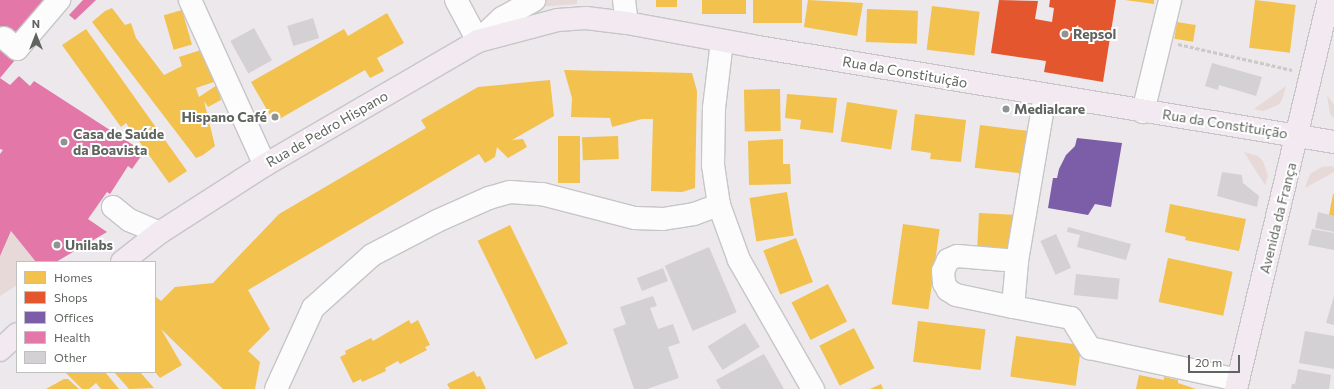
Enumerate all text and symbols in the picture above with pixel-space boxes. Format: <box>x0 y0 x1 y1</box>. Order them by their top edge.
north arrow <box>16 16 56 56</box>
text: N <box>32 17 40 30</box>
place label: Repsol <box>1073 26 1116 42</box>
marker: Repsol <box>1060 29 1070 39</box>
street label: Rua da Constituição <box>841 53 969 91</box>
street label: Rua de Pedro Hispano <box>263 87 391 171</box>
place label: Medialcare <box>1014 101 1085 117</box>
marker: Medialcare <box>1001 104 1011 114</box>
street label: Rua da Constituição <box>1161 106 1289 142</box>
place label: Hispano Café <box>181 109 267 125</box>
marker: Hispano Café <box>270 112 280 122</box>
place label: Casa de Saúde da Boavista <box>73 126 164 158</box>
marker: Casa de Saúde da Boavista <box>58 136 70 148</box>
street label: Avenida da França <box>1256 161 1300 275</box>
place label: Unilabs <box>65 237 113 253</box>
marker: Unilabs <box>52 240 62 250</box>
legend <box>16 261 156 373</box>
text: Homes <box>54 270 92 284</box>
text: Shops <box>54 290 88 304</box>
text: Offices <box>54 310 94 324</box>
text: Health <box>54 330 90 344</box>
scale bar <box>1190 347 1242 373</box>
text: Other <box>54 350 87 364</box>
text: 20 m <box>1195 355 1222 369</box>

